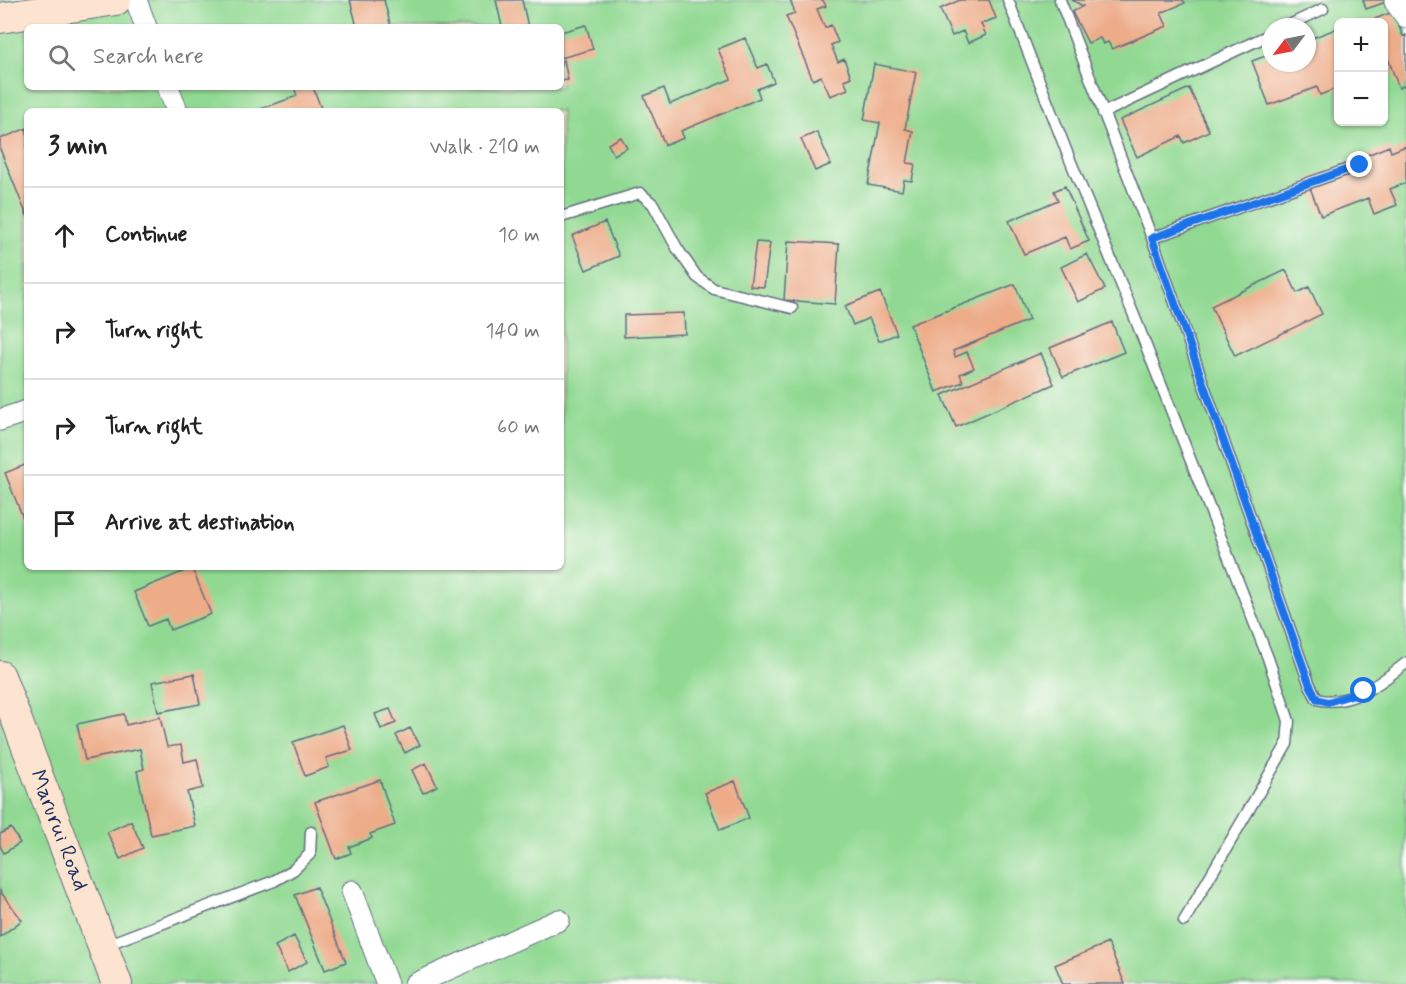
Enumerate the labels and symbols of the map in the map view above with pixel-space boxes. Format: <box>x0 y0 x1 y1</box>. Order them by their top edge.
north arrow <box>1262 18 1316 72</box>
route end <box>1346 151 1372 177</box>
route start <box>1350 677 1376 703</box>
street label: Marurui Road <box>23 766 94 895</box>

